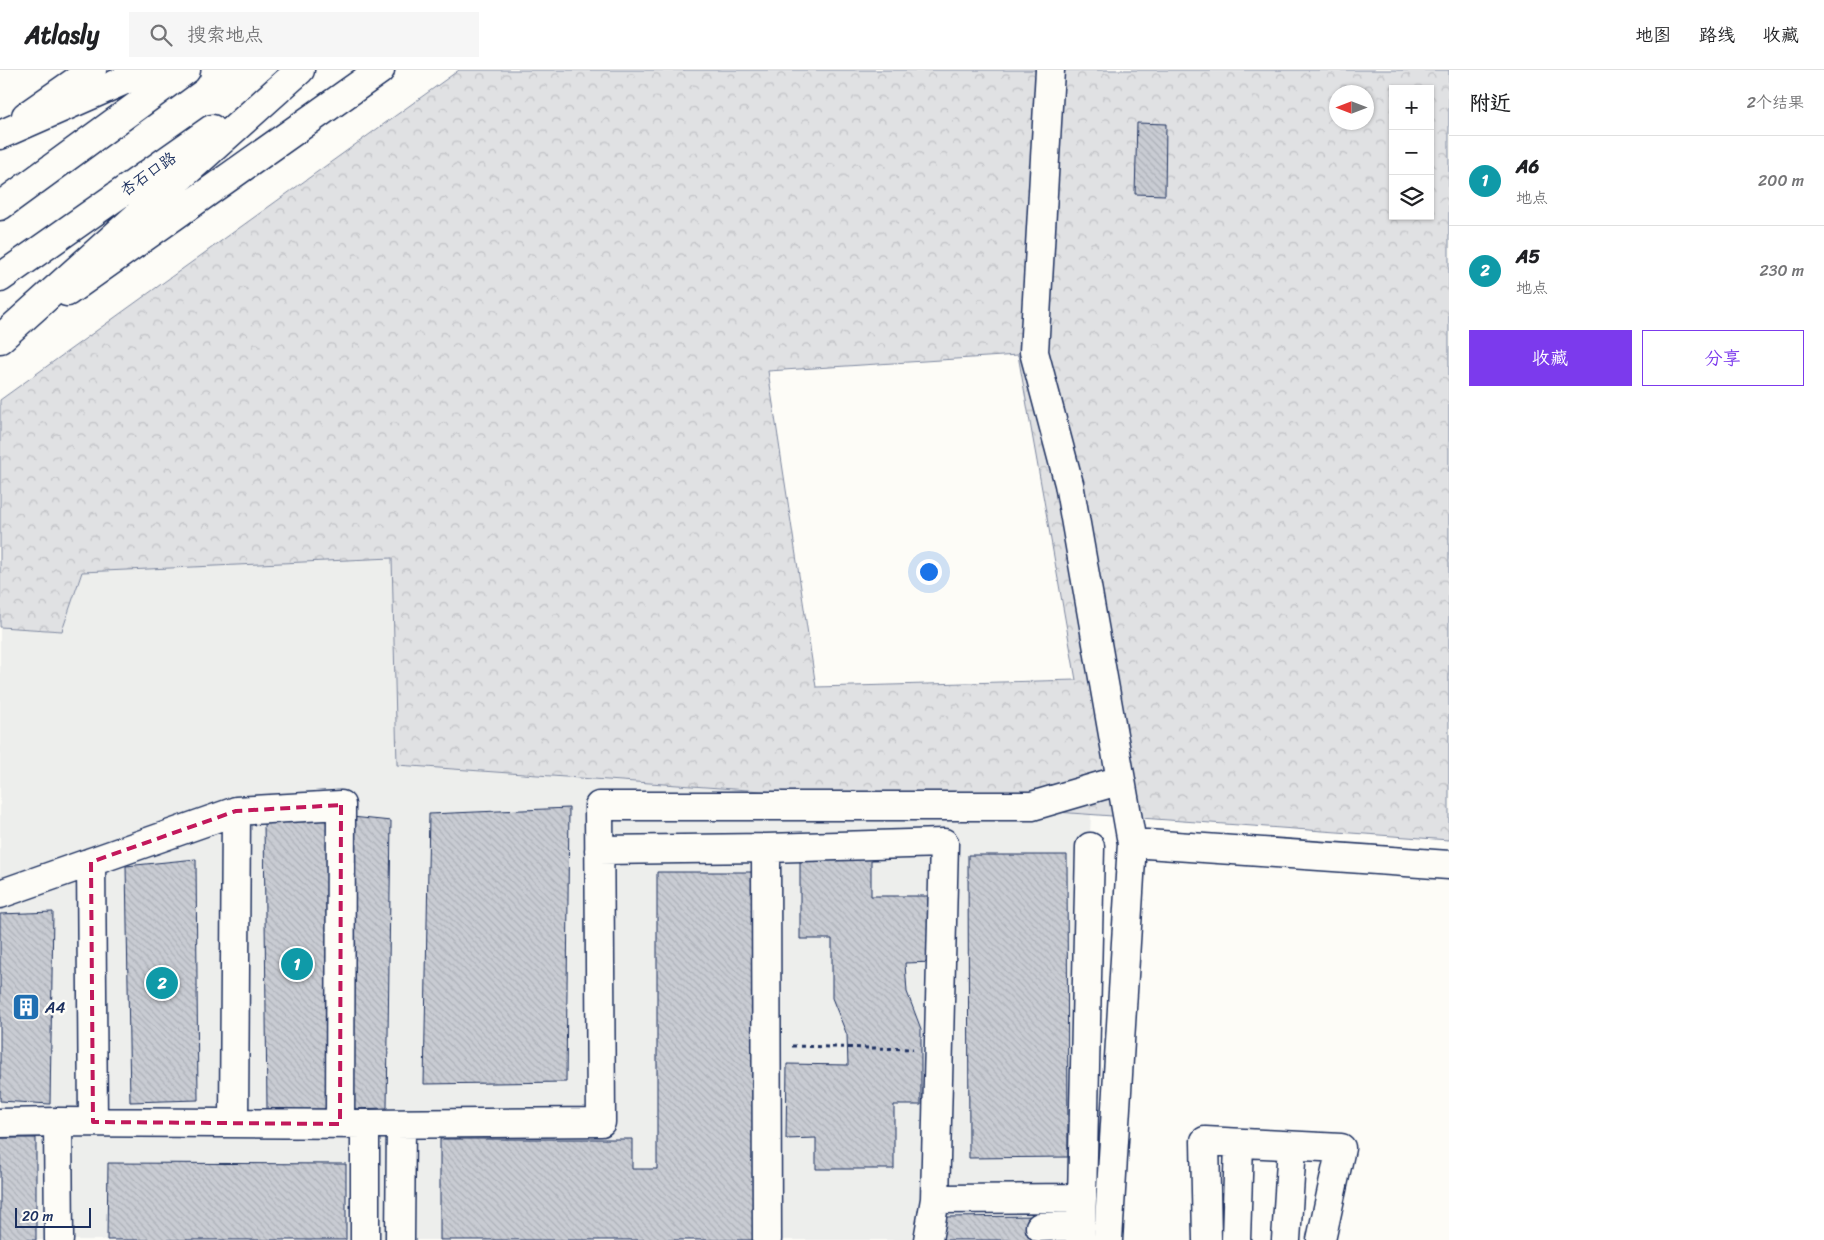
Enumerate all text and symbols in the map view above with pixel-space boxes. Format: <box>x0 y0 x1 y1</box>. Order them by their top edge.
search box <box>129 12 479 57</box>
text: Atlasly <box>25 14 99 56</box>
text: 搜索地点 <box>187 18 263 51</box>
text: 地图 <box>1635 19 1671 51</box>
text: 路线 <box>1699 19 1735 51</box>
text: 收藏 <box>1763 19 1799 51</box>
icon: search <box>147 21 175 49</box>
text: 附近 <box>1469 84 1511 122</box>
north arrow <box>1329 85 1374 130</box>
map controls <box>1389 85 1434 220</box>
button: + <box>1389 85 1434 130</box>
text: 2个结果 <box>1747 88 1804 117</box>
button: − <box>1389 130 1434 175</box>
street label: 杏石口路 <box>113 144 183 204</box>
text: A6 <box>1516 150 1539 183</box>
text: 1 <box>1482 166 1488 195</box>
text: 200 m <box>1758 166 1804 195</box>
button: layers <box>1389 175 1434 220</box>
text: 地点 <box>1516 183 1548 212</box>
text: A5 <box>1516 240 1540 273</box>
text: 2 <box>1480 256 1490 285</box>
text: 230 m <box>1759 256 1804 285</box>
text: 地点 <box>1516 273 1548 302</box>
button: 收藏 <box>1469 330 1632 386</box>
button: 分享 <box>1642 330 1804 386</box>
your location <box>916 559 942 585</box>
pin: 1 <box>281 945 313 983</box>
pin: 2 <box>146 964 178 1002</box>
building icon: A4 <box>11 992 41 1022</box>
place label: A4 <box>44 993 66 1022</box>
text: 20 m <box>22 1204 53 1229</box>
scale bar <box>15 1205 91 1228</box>

